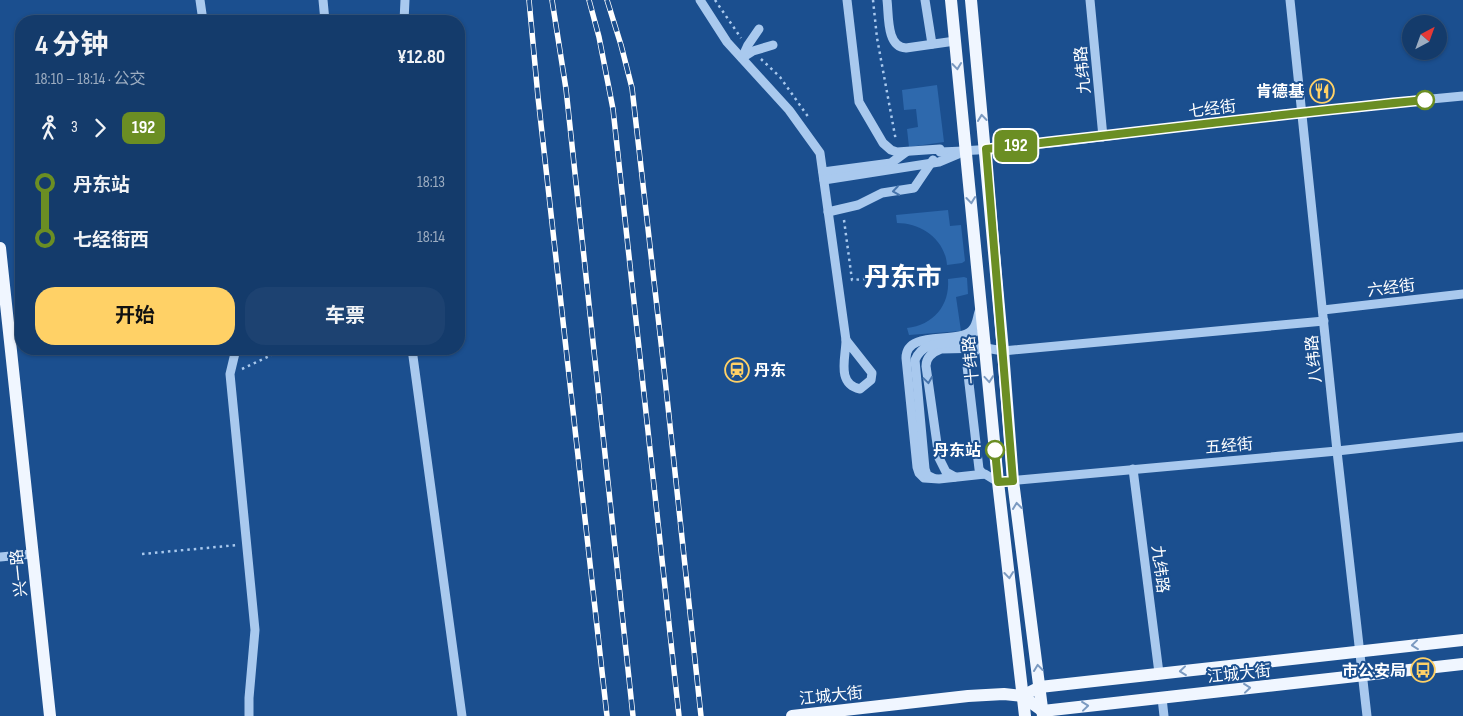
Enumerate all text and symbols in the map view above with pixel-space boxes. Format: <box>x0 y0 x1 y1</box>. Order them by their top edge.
north arrow <box>1402 15 1448 60</box>
map controls <box>1402 15 1447 60</box>
text: 4 分钟 <box>35 29 108 62</box>
street label: 九纬路 <box>1072 45 1095 95</box>
text: ¥12.80 <box>397 46 445 69</box>
one-way arrow <box>951 62 962 70</box>
text: 18:10 – 18:14 · 公交 <box>35 70 146 89</box>
restaurant icon: 肯德基 <box>1309 78 1335 104</box>
place label: 肯德基 <box>1256 82 1305 102</box>
unlabelled marker <box>1415 90 1435 110</box>
street label: 七经街 <box>1187 97 1237 122</box>
icon: walk <box>35 114 63 142</box>
icon: forward <box>86 114 114 142</box>
one-way arrow <box>977 114 988 122</box>
text: 192 <box>132 117 155 138</box>
text: 3 <box>71 118 78 137</box>
line badge: 192 <box>987 130 1045 162</box>
text: 192 <box>1004 135 1028 156</box>
text: 18:13 <box>417 173 445 192</box>
text: 丹东站 <box>73 174 130 197</box>
one-way arrow <box>892 185 900 196</box>
one-way arrow <box>965 196 976 204</box>
text: 18:14 <box>417 228 445 247</box>
text: 七经街西 <box>73 229 149 252</box>
district label: 丹东市 <box>864 263 942 294</box>
street label: 六经街 <box>1366 276 1416 301</box>
button: 开始 <box>35 287 235 345</box>
button: 车票 <box>245 287 445 345</box>
street label: 八纬路 <box>1303 334 1326 384</box>
street label: 十纬路 <box>960 335 983 385</box>
station icon: 丹东 <box>724 357 750 383</box>
place label: 丹东 <box>754 362 786 381</box>
one-way arrow <box>983 375 994 383</box>
one-way arrow <box>922 376 932 384</box>
street label: 五经街 <box>1204 435 1254 458</box>
marker: 丹东站 <box>985 440 1005 460</box>
place label: 丹东站 <box>933 442 981 461</box>
one-way arrow <box>1012 502 1023 510</box>
street label: 九纬路 <box>1147 544 1172 594</box>
street label: 兴一路 <box>8 548 31 598</box>
one-way arrow <box>1003 572 1014 580</box>
one-way arrow <box>1410 639 1418 650</box>
bus stop icon: 市公安局 <box>1410 657 1436 683</box>
street label: 江城大街 <box>1206 662 1272 687</box>
place label: 市公安局 <box>1342 662 1406 681</box>
one-way arrow <box>1033 663 1044 671</box>
one-way arrow <box>1179 665 1187 676</box>
one-way arrow <box>1243 683 1251 694</box>
street label: 江城大街 <box>798 684 864 709</box>
one-way arrow <box>1082 701 1090 712</box>

